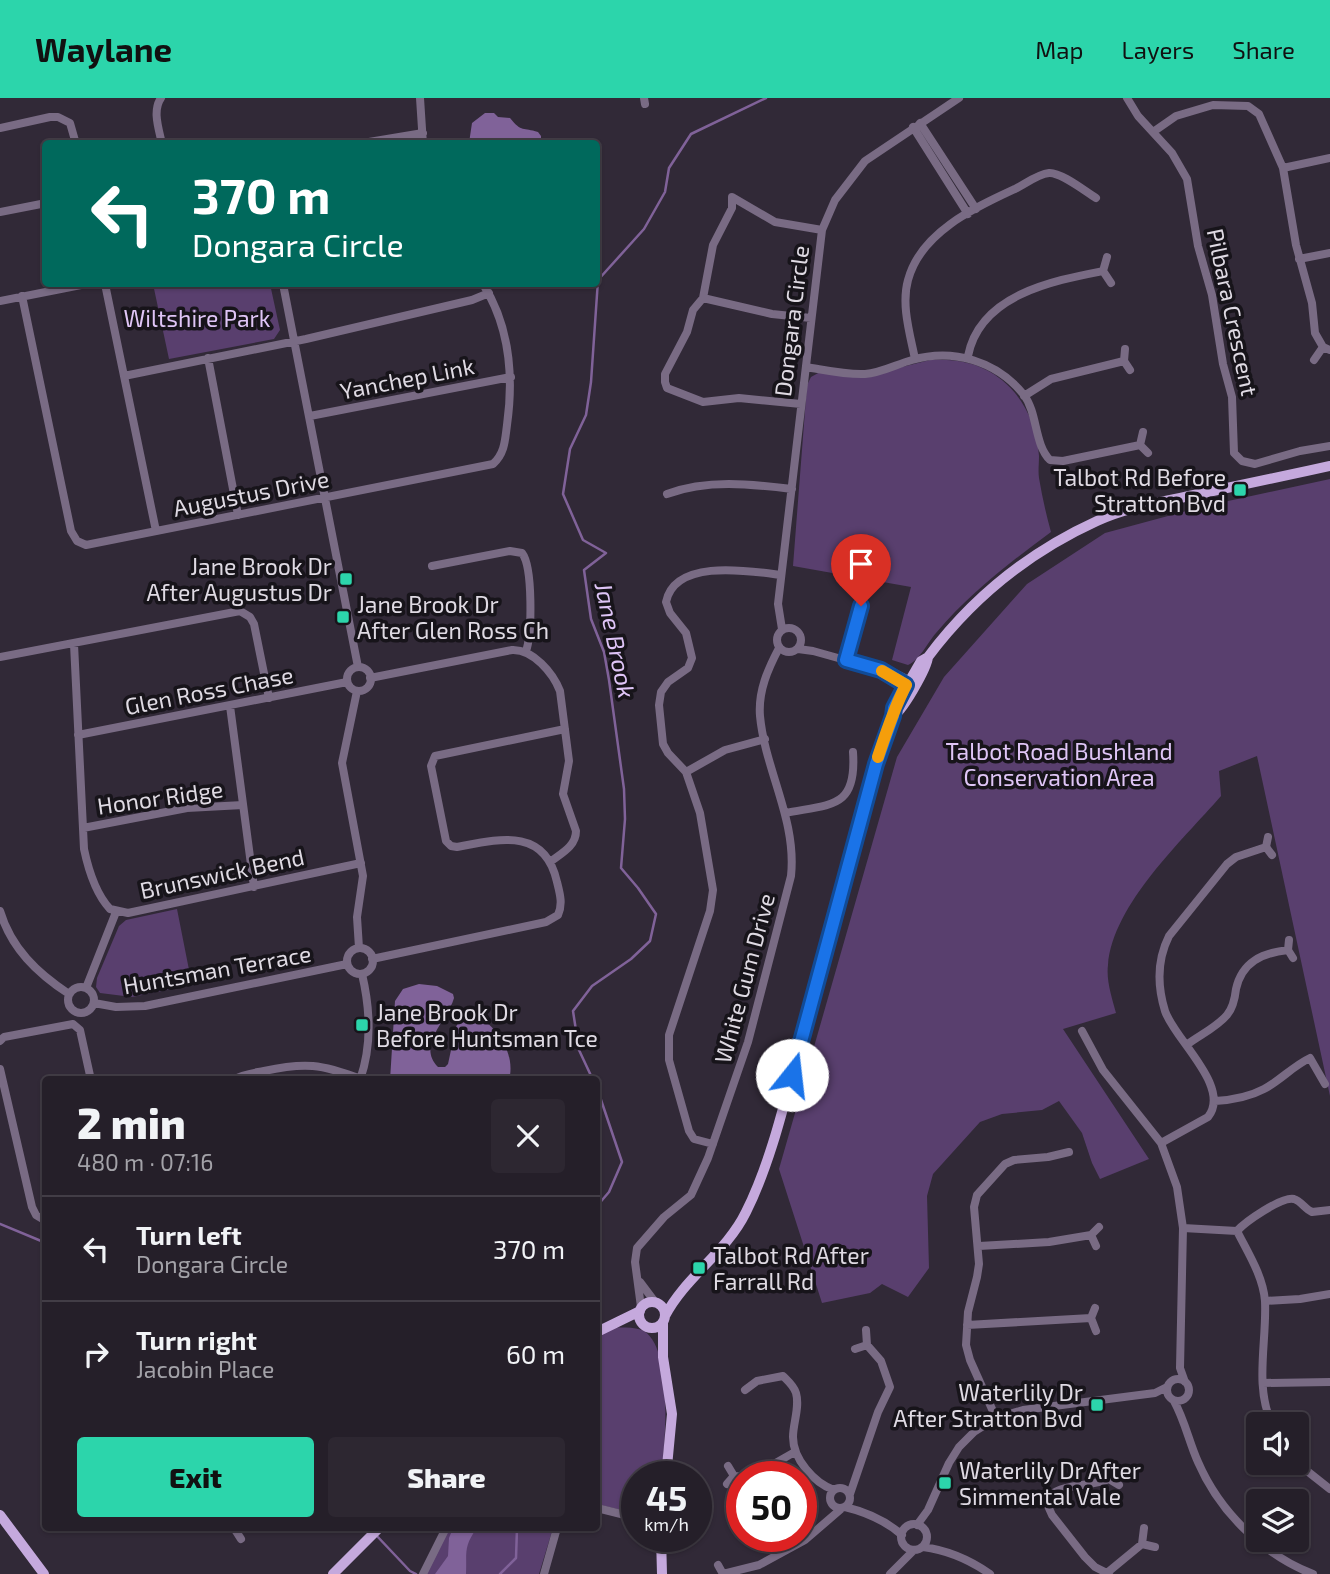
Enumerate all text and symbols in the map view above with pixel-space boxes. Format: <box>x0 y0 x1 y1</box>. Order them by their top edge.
text: Waylane <box>35 29 172 69</box>
text: Map <box>1035 35 1083 64</box>
text: Layers <box>1121 35 1194 64</box>
text: Share <box>1232 35 1295 64</box>
text: 370 m <box>192 165 330 224</box>
icon: left <box>77 168 168 259</box>
text: Dongara Circle <box>192 225 404 263</box>
street label: Pilbara Crescent <box>1202 226 1264 398</box>
street label: Dongara Circle <box>768 244 814 398</box>
park label: Wiltshire Park <box>123 304 271 332</box>
street label: Yanchep Link <box>338 351 477 405</box>
place label: Talbot Rd Before Stratton Bvd <box>1053 463 1226 517</box>
street label: Augustus Drive <box>171 464 331 522</box>
marker: Talbot Rd Before Stratton Bvd <box>1232 482 1248 498</box>
pin <box>831 534 891 606</box>
icon: arrive <box>842 545 880 583</box>
place label: Jane Brook Dr After Augustus Dr <box>146 552 332 606</box>
marker: Jane Brook Dr After Augustus Dr <box>338 571 354 587</box>
water label: Jane Brook <box>589 578 642 701</box>
place label: Jane Brook Dr After Glen Ross Ch <box>357 590 549 644</box>
marker: Jane Brook Dr After Glen Ross Ch <box>335 609 351 625</box>
street label: Glen Ross Chase <box>122 660 296 720</box>
park label: Talbot Road Bushland Conservation Area <box>945 737 1173 791</box>
street label: Honor Ridge <box>95 774 225 820</box>
street label: Brunswick Bend <box>137 842 307 904</box>
street label: White Gum Drive <box>708 890 780 1066</box>
street label: Huntsman Terrace <box>121 939 313 999</box>
place label: Jane Brook Dr Before Huntsman Tce <box>376 998 598 1052</box>
marker: Jane Brook Dr Before Huntsman Tce <box>354 1017 370 1033</box>
position arrow <box>755 1038 829 1112</box>
text: 2 min <box>77 1097 186 1147</box>
button: close <box>491 1099 565 1173</box>
text: 480 m · 07:16 <box>77 1148 213 1176</box>
text: Turn left <box>136 1219 242 1250</box>
icon: left <box>77 1230 115 1268</box>
text: 370 m <box>493 1233 565 1264</box>
place label: Talbot Rd After Farrall Rd <box>713 1241 869 1295</box>
text: Dongara Circle <box>136 1250 288 1278</box>
marker: Talbot Rd After Farrall Rd <box>691 1260 707 1276</box>
text: Turn right <box>136 1324 257 1355</box>
icon: right <box>77 1335 115 1373</box>
text: 60 m <box>506 1338 565 1369</box>
text: Jacobin Place <box>136 1355 274 1383</box>
place label: Waterlily Dr After Stratton Bvd <box>893 1378 1083 1432</box>
marker: Waterlily Dr After Stratton Bvd <box>1089 1397 1105 1413</box>
map controls <box>1246 1412 1309 1552</box>
button: sound <box>1246 1412 1309 1475</box>
button: Exit <box>77 1437 314 1517</box>
button: Share <box>328 1437 565 1517</box>
place label: Waterlily Dr After Simmental Vale <box>959 1456 1141 1510</box>
speed limit sign: 50 <box>726 1461 817 1552</box>
marker: Waterlily Dr After Simmental Vale <box>937 1475 953 1491</box>
text: 45 <box>646 1476 687 1518</box>
button: layers <box>1246 1489 1309 1552</box>
text: km/h <box>644 1513 689 1535</box>

